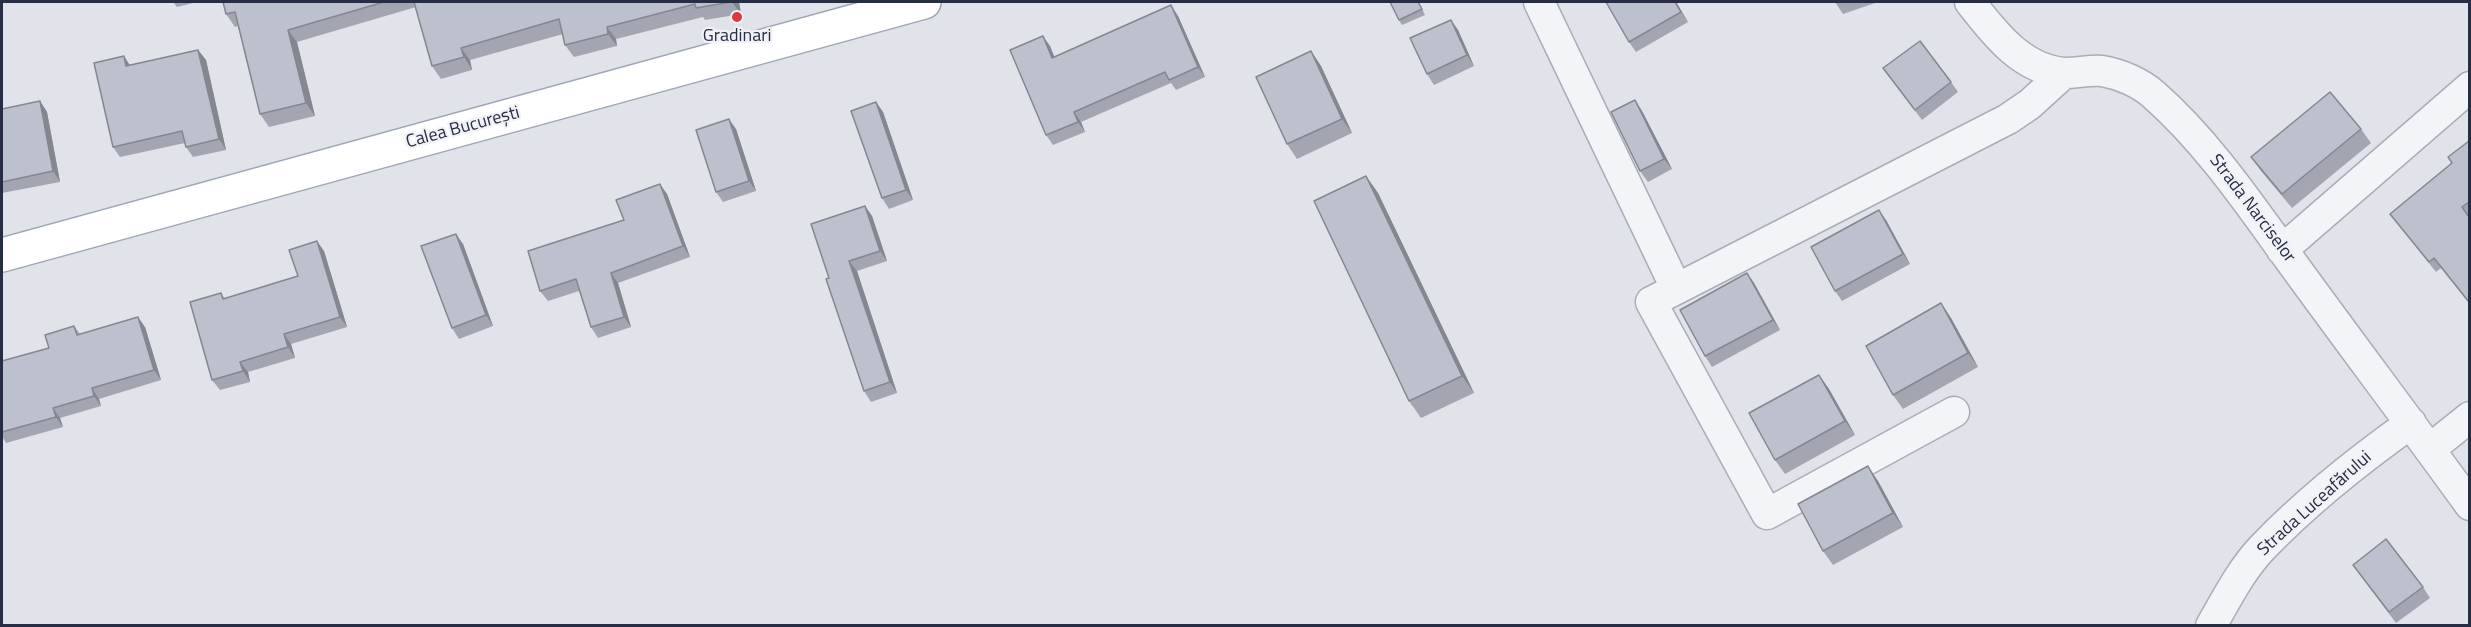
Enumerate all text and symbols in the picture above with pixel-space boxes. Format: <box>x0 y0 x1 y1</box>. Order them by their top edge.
marker: Gradinari <box>730 10 744 24</box>
place label: Gradinari <box>703 26 771 48</box>
street label: Calea București <box>404 102 522 154</box>
street label: Strada Narciselor <box>2204 151 2300 267</box>
street label: Strada Luceafărului <box>2254 447 2376 561</box>

